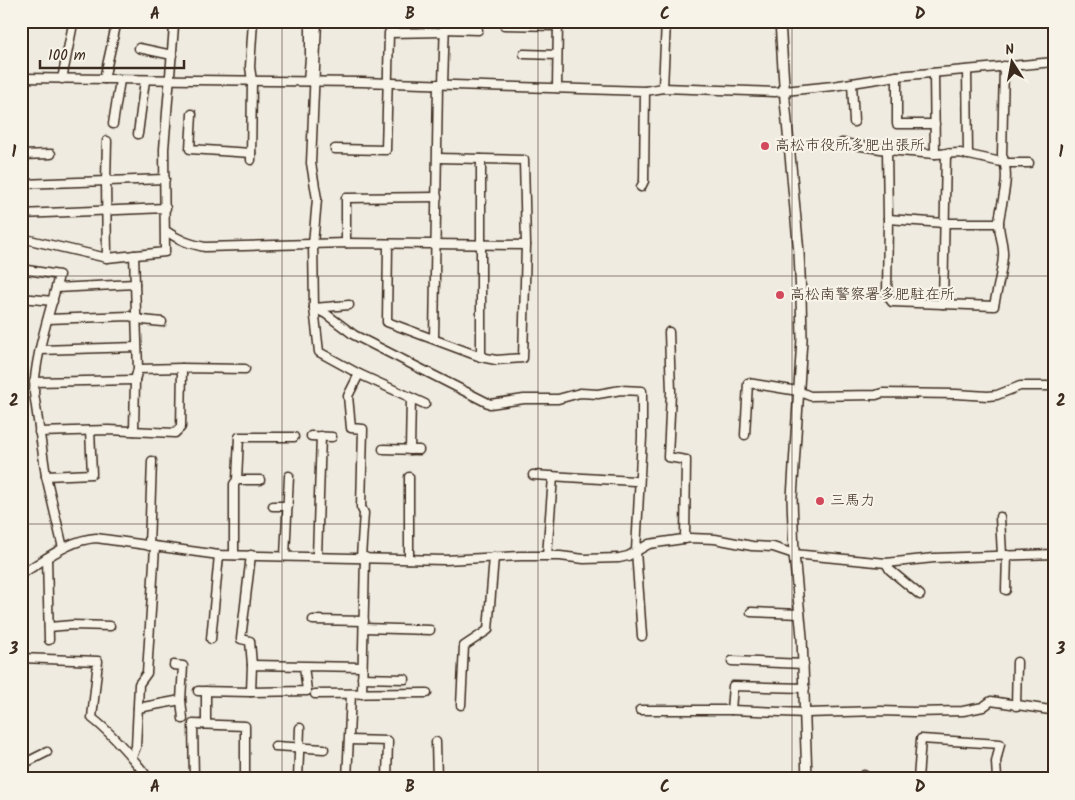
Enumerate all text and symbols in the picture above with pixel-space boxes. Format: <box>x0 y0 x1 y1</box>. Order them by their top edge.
text: A <box>150 2 160 27</box>
text: B <box>405 2 415 27</box>
text: C <box>660 2 670 27</box>
text: D <box>915 2 926 27</box>
scale bar <box>40 38 184 70</box>
north arrow <box>988 38 1038 88</box>
text: N <box>1003 39 1016 62</box>
text: 100 m <box>48 44 86 68</box>
place label: 高松市役所多肥出張所 <box>775 134 925 158</box>
text: 1 <box>12 140 17 165</box>
marker: 高松市役所多肥出張所 <box>759 140 771 152</box>
text: 1 <box>1059 140 1064 165</box>
place label: 高松南警察署多肥駐在所 <box>790 283 955 307</box>
marker: 高松南警察署多肥駐在所 <box>774 289 786 301</box>
text: 2 <box>9 389 19 414</box>
text: 2 <box>1056 389 1066 414</box>
place label: 三馬力 <box>830 489 875 513</box>
marker: 三馬力 <box>814 495 826 507</box>
text: 3 <box>9 637 19 662</box>
text: 3 <box>1056 637 1066 662</box>
text: A <box>150 775 160 800</box>
text: B <box>405 775 415 800</box>
text: C <box>660 775 670 800</box>
text: D <box>915 775 926 800</box>

